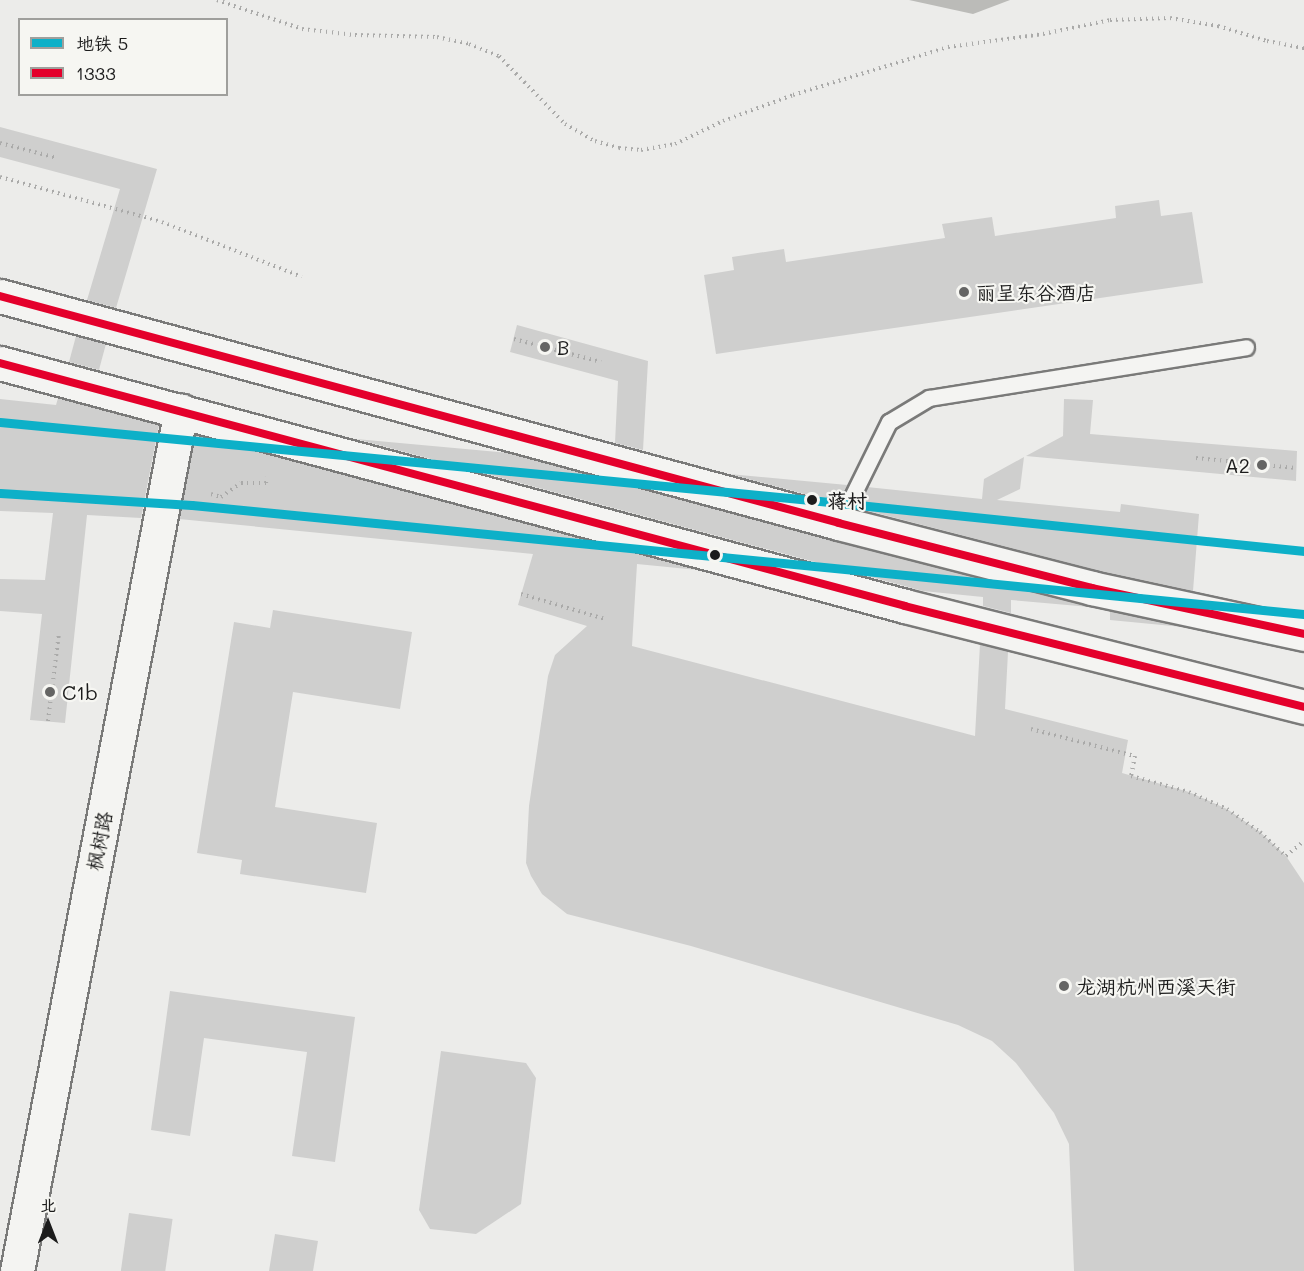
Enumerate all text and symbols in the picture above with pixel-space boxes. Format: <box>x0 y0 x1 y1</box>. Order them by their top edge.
legend <box>18 18 228 96</box>
text: 地铁 5 <box>76 31 128 55</box>
text: 1333 <box>76 61 116 85</box>
place label: 丽呈东谷酒店 <box>976 280 1096 304</box>
marker: 丽呈东谷酒店 <box>957 285 971 299</box>
place label: B <box>557 335 569 359</box>
marker: B <box>538 340 552 354</box>
place label: A2 <box>1225 453 1250 477</box>
marker: A2 <box>1255 458 1269 472</box>
place label: 蒋村 <box>827 488 867 512</box>
marker: 蒋村 <box>802 490 822 510</box>
unlabelled marker <box>709 549 721 561</box>
place label: C1b <box>62 680 98 704</box>
marker: C1b <box>43 685 57 699</box>
street label: 枫树路 <box>81 809 117 873</box>
place label: 龙湖杭州西溪天街 <box>1076 974 1236 998</box>
marker: 龙湖杭州西溪天街 <box>1057 979 1071 993</box>
north arrow <box>18 1193 78 1253</box>
text: 北 <box>40 1194 56 1215</box>

